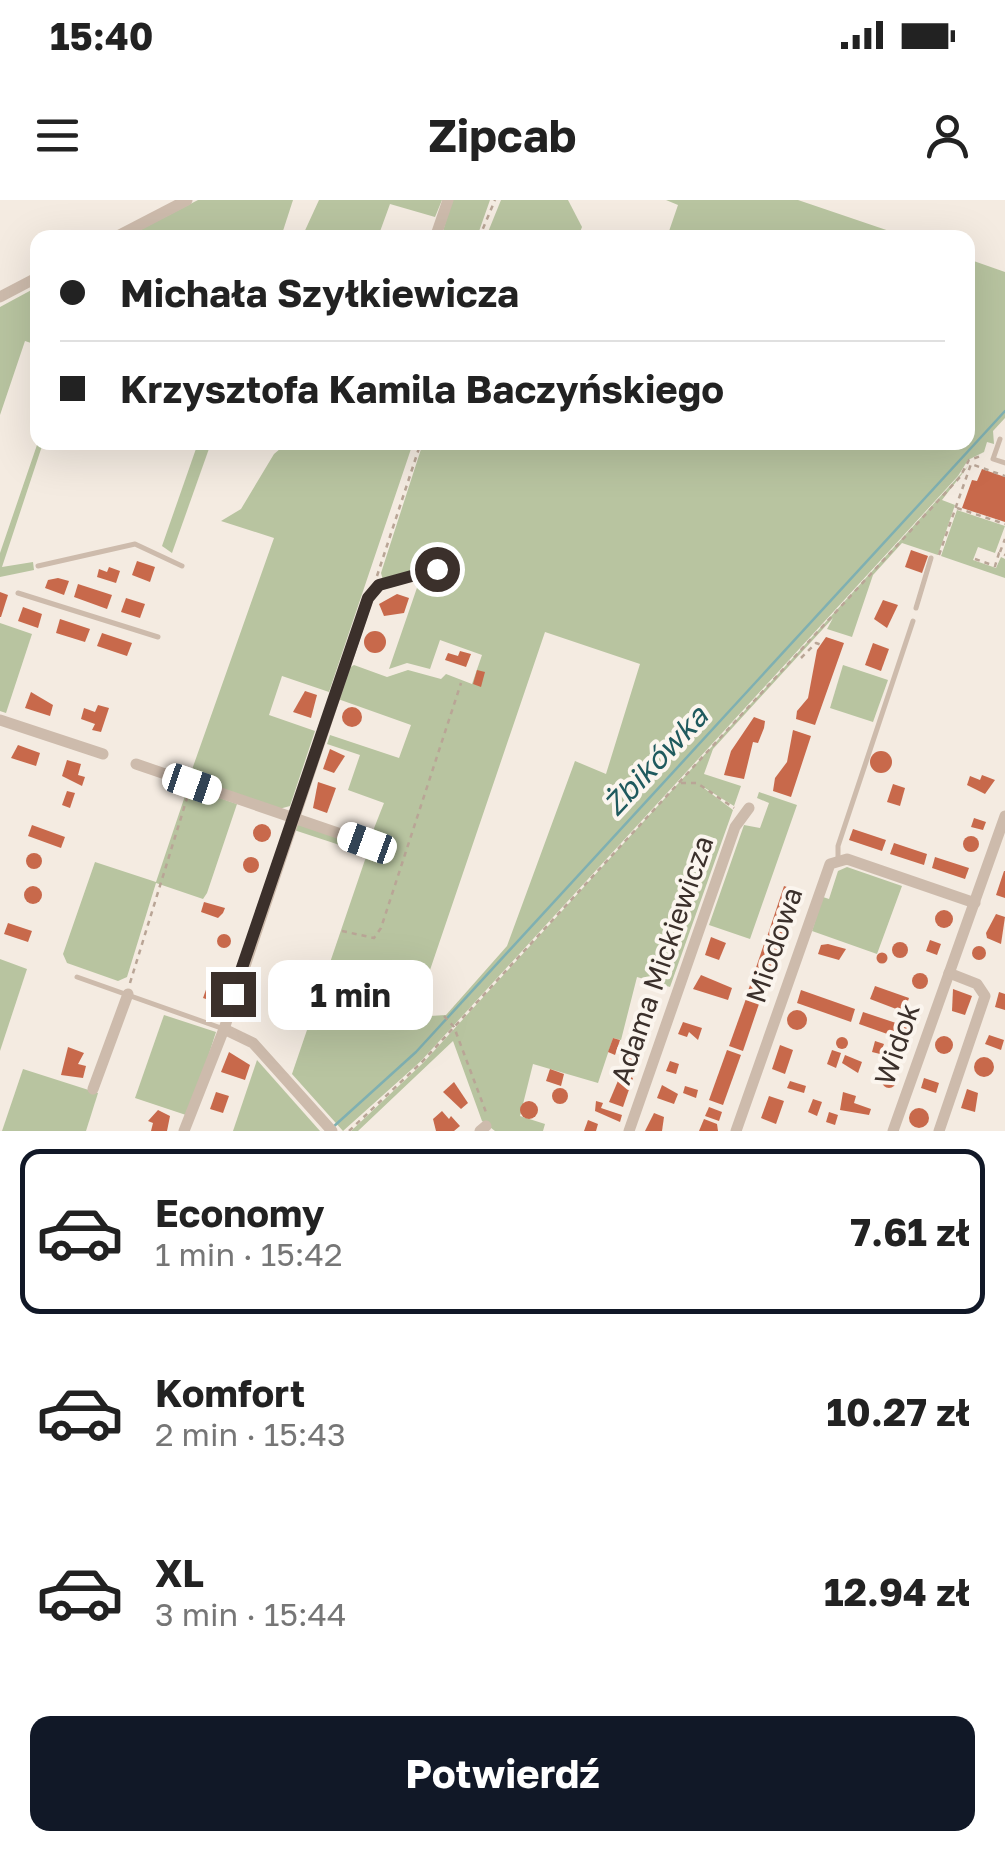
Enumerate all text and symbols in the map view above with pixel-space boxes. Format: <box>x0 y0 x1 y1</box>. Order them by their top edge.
text: 15:40 <box>50 13 153 58</box>
icon: menu <box>30 108 85 163</box>
text: Zipcab <box>428 108 577 162</box>
icon: person <box>920 108 975 163</box>
text: Michała Szyłkiewicza <box>120 270 519 315</box>
text: Krzysztofa Kamila Baczyńskiego <box>120 366 724 411</box>
route start <box>415 547 460 592</box>
water label: Żbikówka <box>596 697 716 822</box>
car <box>159 760 225 808</box>
car <box>334 819 400 867</box>
street label: Adama Mickiewicza <box>603 831 720 1089</box>
street label: Miodowa <box>738 883 809 1007</box>
callout: 1 min <box>268 959 433 1029</box>
route end <box>211 972 256 1017</box>
text: 1 min <box>310 976 391 1014</box>
street label: Widok <box>867 998 926 1089</box>
icon: car <box>35 1187 125 1277</box>
text: Economy <box>155 1190 324 1235</box>
text: 7.61 zł <box>850 1209 970 1254</box>
text: 1 min · 15:42 <box>155 1235 342 1273</box>
icon: car <box>35 1367 125 1457</box>
text: Komfort <box>155 1370 305 1415</box>
text: 10.27 zł <box>827 1389 970 1434</box>
text: 2 min · 15:43 <box>155 1415 346 1453</box>
icon: car <box>35 1547 125 1637</box>
text: XL <box>155 1550 204 1595</box>
text: 12.94 zł <box>824 1569 970 1614</box>
text: 3 min · 15:44 <box>155 1595 347 1633</box>
button: Potwierdź <box>30 1716 975 1831</box>

